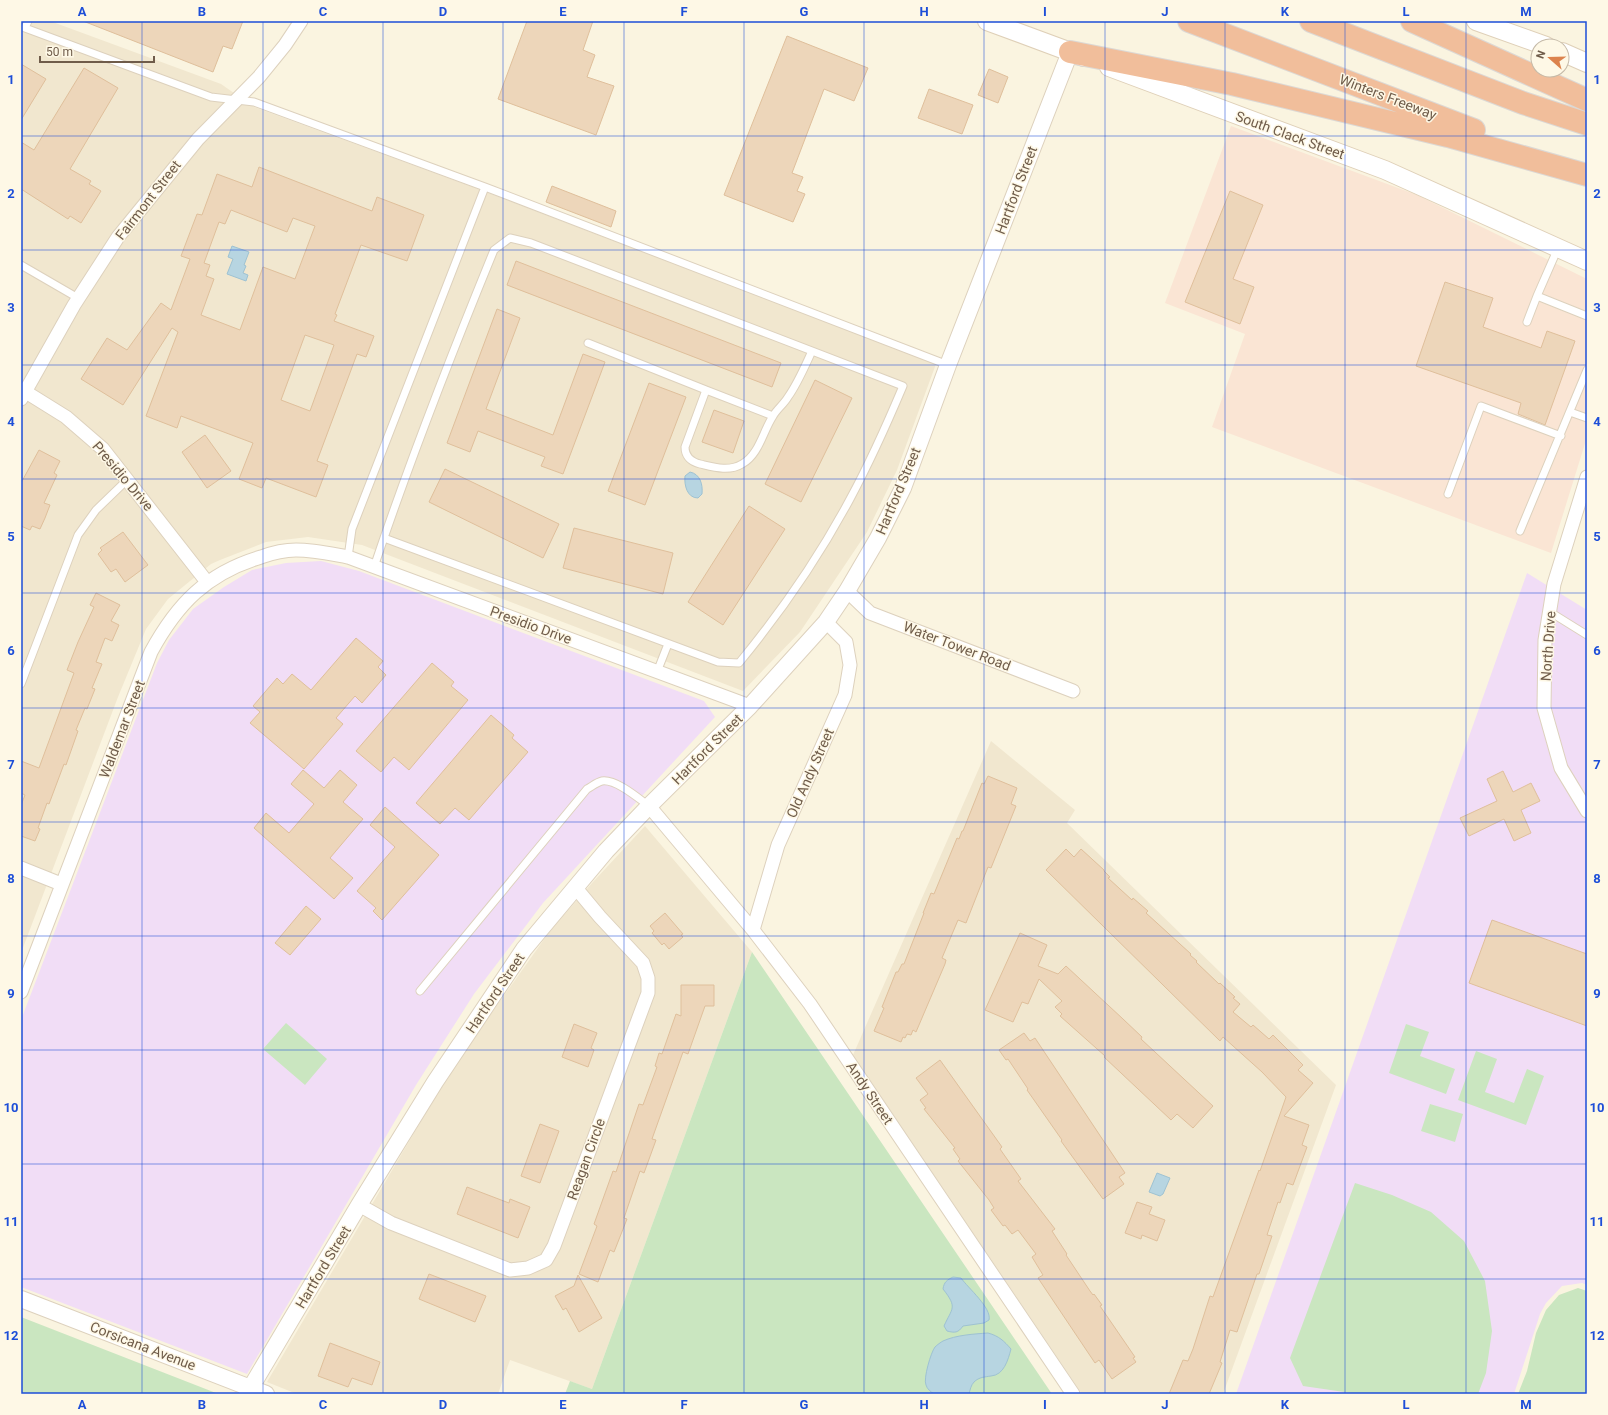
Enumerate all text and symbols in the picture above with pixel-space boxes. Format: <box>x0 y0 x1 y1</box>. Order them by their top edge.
text: A <box>78 4 87 19</box>
text: B <box>198 4 206 19</box>
text: C <box>319 4 328 19</box>
text: D <box>439 4 447 19</box>
text: E <box>559 4 567 19</box>
text: F <box>680 4 688 19</box>
text: G <box>800 4 809 19</box>
text: H <box>919 4 929 19</box>
text: I <box>1043 4 1047 19</box>
text: J <box>1161 4 1169 19</box>
text: K <box>1281 4 1290 19</box>
text: L <box>1402 4 1410 19</box>
text: M <box>1520 4 1532 19</box>
scale bar <box>40 38 154 64</box>
north arrow <box>1530 38 1570 78</box>
text: 50 m <box>46 45 73 59</box>
text: N <box>1534 49 1549 61</box>
street label: Winters Freeway <box>1337 71 1439 123</box>
text: 1 <box>7 72 15 87</box>
text: 1 <box>1593 72 1601 87</box>
street label: South Clack Street <box>1233 108 1347 162</box>
street label: Hartford Street <box>992 143 1040 236</box>
street label: Fairmont Street <box>112 157 184 243</box>
text: 2 <box>7 186 15 201</box>
text: 2 <box>1593 186 1601 201</box>
text: 3 <box>7 300 15 315</box>
text: 3 <box>1593 300 1601 315</box>
text: 4 <box>7 414 15 429</box>
text: 4 <box>1593 414 1601 429</box>
street label: Presidio Drive <box>89 438 157 514</box>
street label: Hartford Street <box>872 445 924 537</box>
text: 5 <box>7 529 15 544</box>
text: 5 <box>1593 529 1601 544</box>
street label: Presidio Drive <box>488 603 574 647</box>
street label: North Drive <box>1538 610 1558 682</box>
street label: Water Tower Road <box>901 618 1013 674</box>
text: 6 <box>7 643 15 658</box>
text: 6 <box>1593 643 1601 658</box>
street label: Waldemar Street <box>96 677 148 780</box>
street label: Hartford Street <box>668 710 746 788</box>
street label: Old Andy Street <box>783 725 837 820</box>
text: 7 <box>7 757 15 772</box>
text: 7 <box>1593 757 1601 772</box>
text: 8 <box>7 871 15 886</box>
text: 8 <box>1593 871 1601 886</box>
street label: Hartford Street <box>462 950 528 1036</box>
text: 9 <box>7 986 15 1001</box>
text: 9 <box>1593 986 1601 1001</box>
street label: Andy Street <box>843 1059 897 1128</box>
text: 10 <box>4 1100 18 1115</box>
text: 10 <box>1590 1100 1604 1115</box>
street label: Reagan Circle <box>564 1116 608 1202</box>
text: 11 <box>4 1214 18 1229</box>
text: 11 <box>1590 1214 1604 1229</box>
street label: Hartford Street <box>292 1223 354 1311</box>
street label: Corsicana Avenue <box>88 1318 198 1374</box>
text: 12 <box>4 1328 18 1343</box>
text: 12 <box>1590 1328 1604 1343</box>
text: A <box>78 1397 87 1412</box>
text: B <box>198 1397 206 1412</box>
text: C <box>319 1397 328 1412</box>
text: D <box>439 1397 447 1412</box>
text: E <box>559 1397 567 1412</box>
text: F <box>680 1397 688 1412</box>
text: G <box>800 1397 809 1412</box>
text: H <box>919 1397 929 1412</box>
text: I <box>1043 1397 1047 1412</box>
text: J <box>1161 1397 1169 1412</box>
text: K <box>1281 1397 1290 1412</box>
text: L <box>1402 1397 1410 1412</box>
text: M <box>1520 1397 1532 1412</box>

